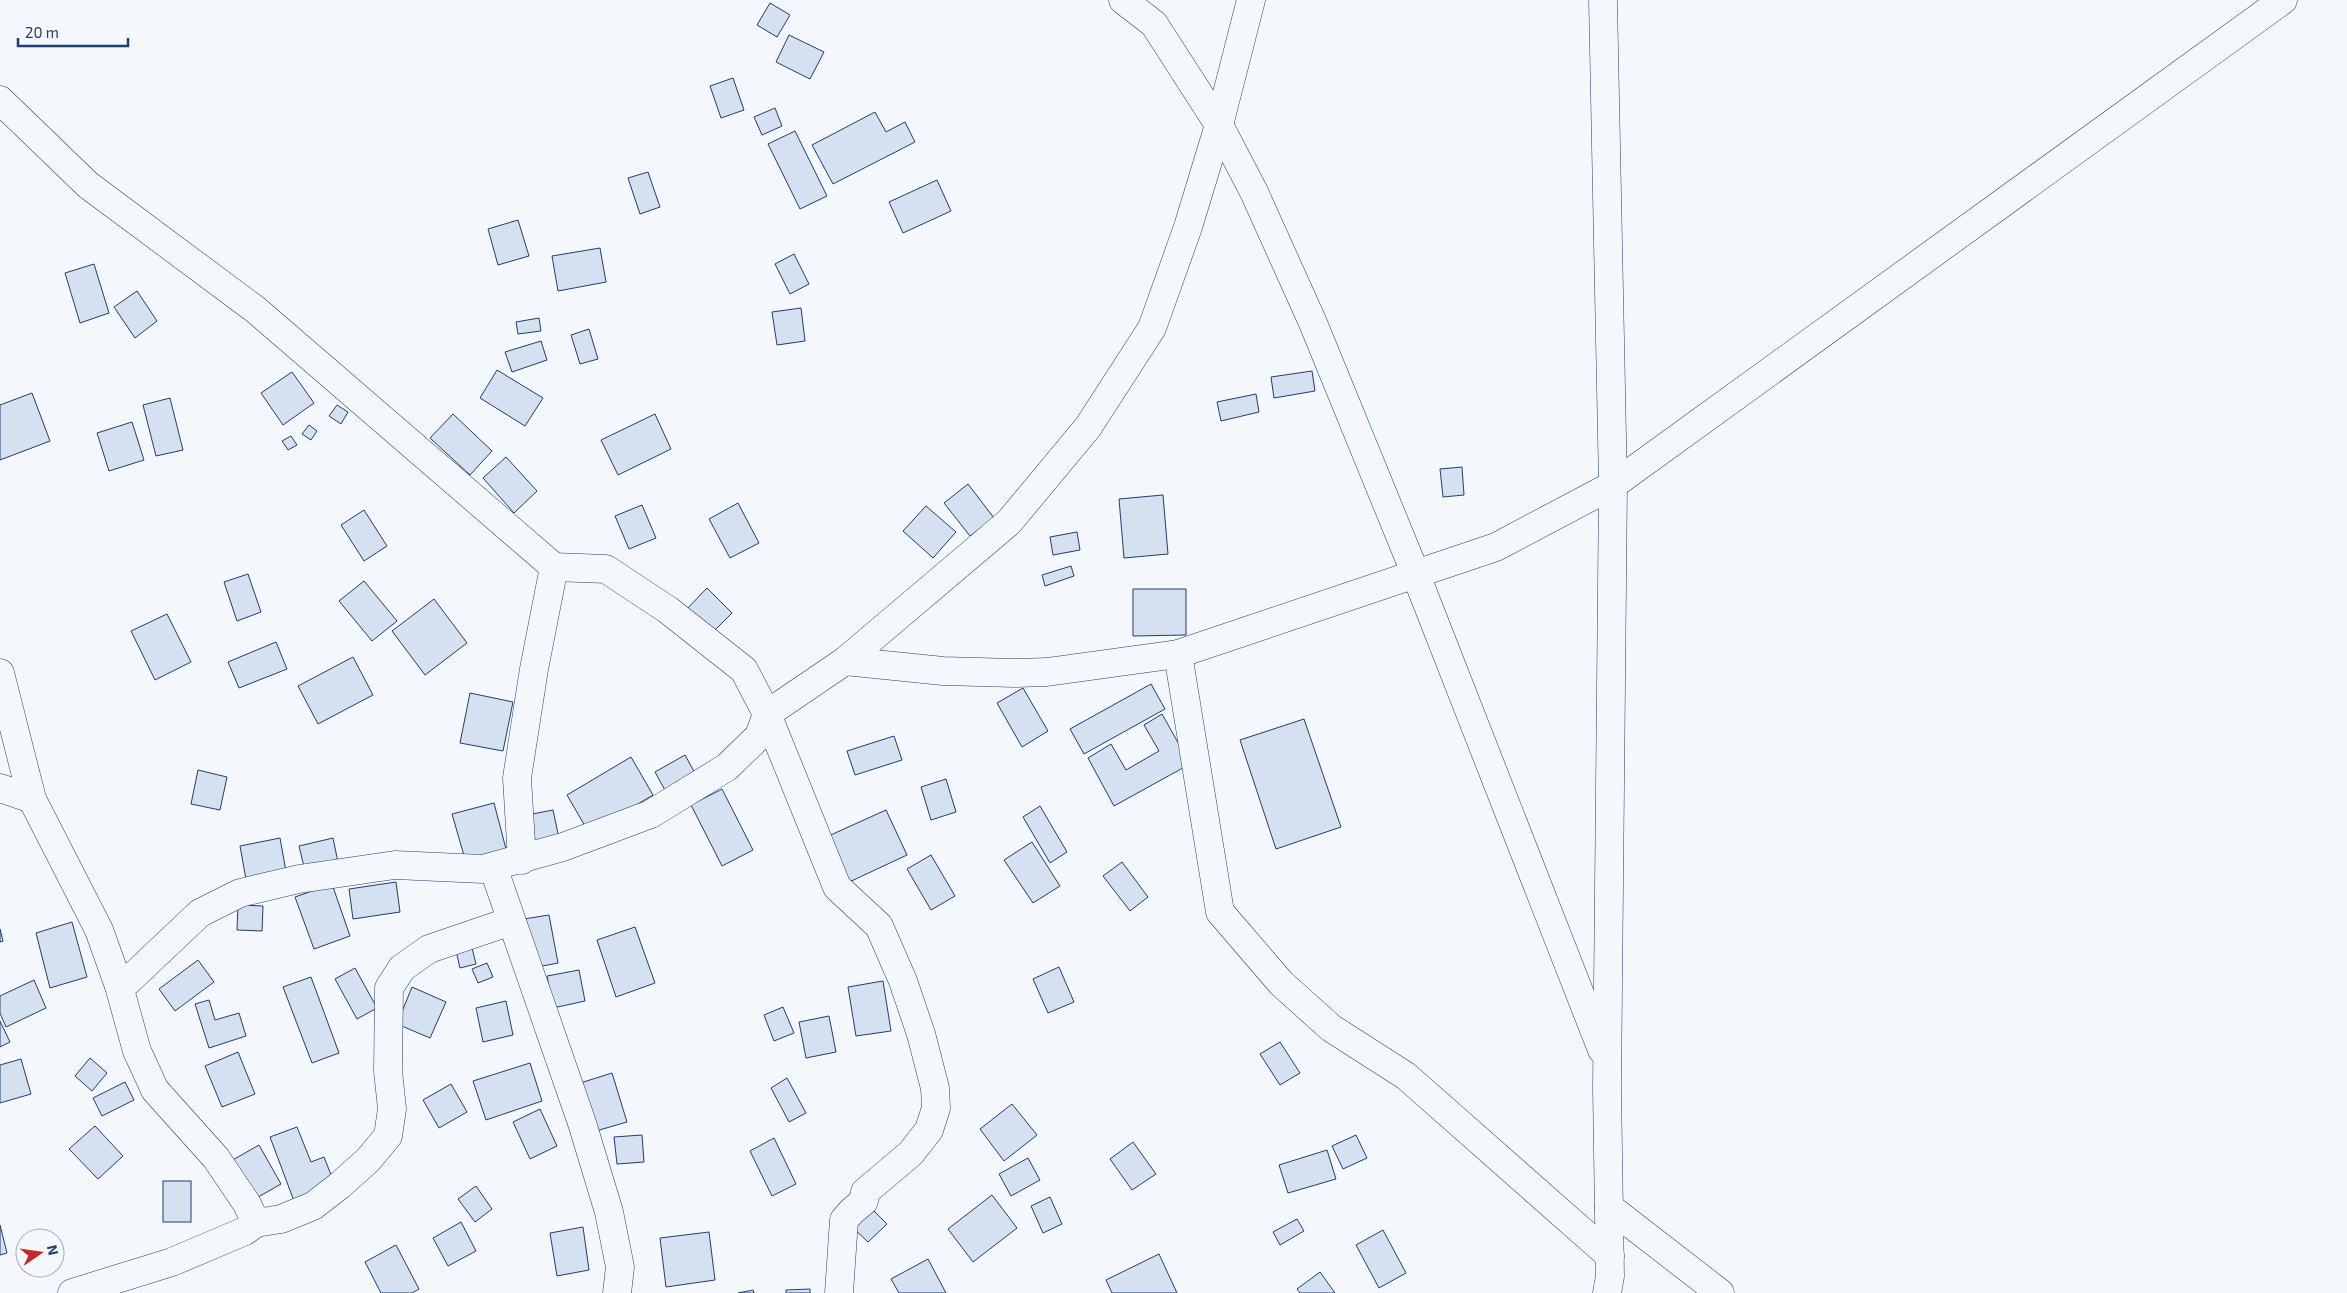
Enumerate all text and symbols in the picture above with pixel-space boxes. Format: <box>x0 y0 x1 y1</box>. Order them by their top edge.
scale bar <box>18 15 128 47</box>
text: 20 m <box>25 23 59 41</box>
north arrow <box>15 1228 65 1278</box>
text: N <box>44 1243 63 1257</box>

